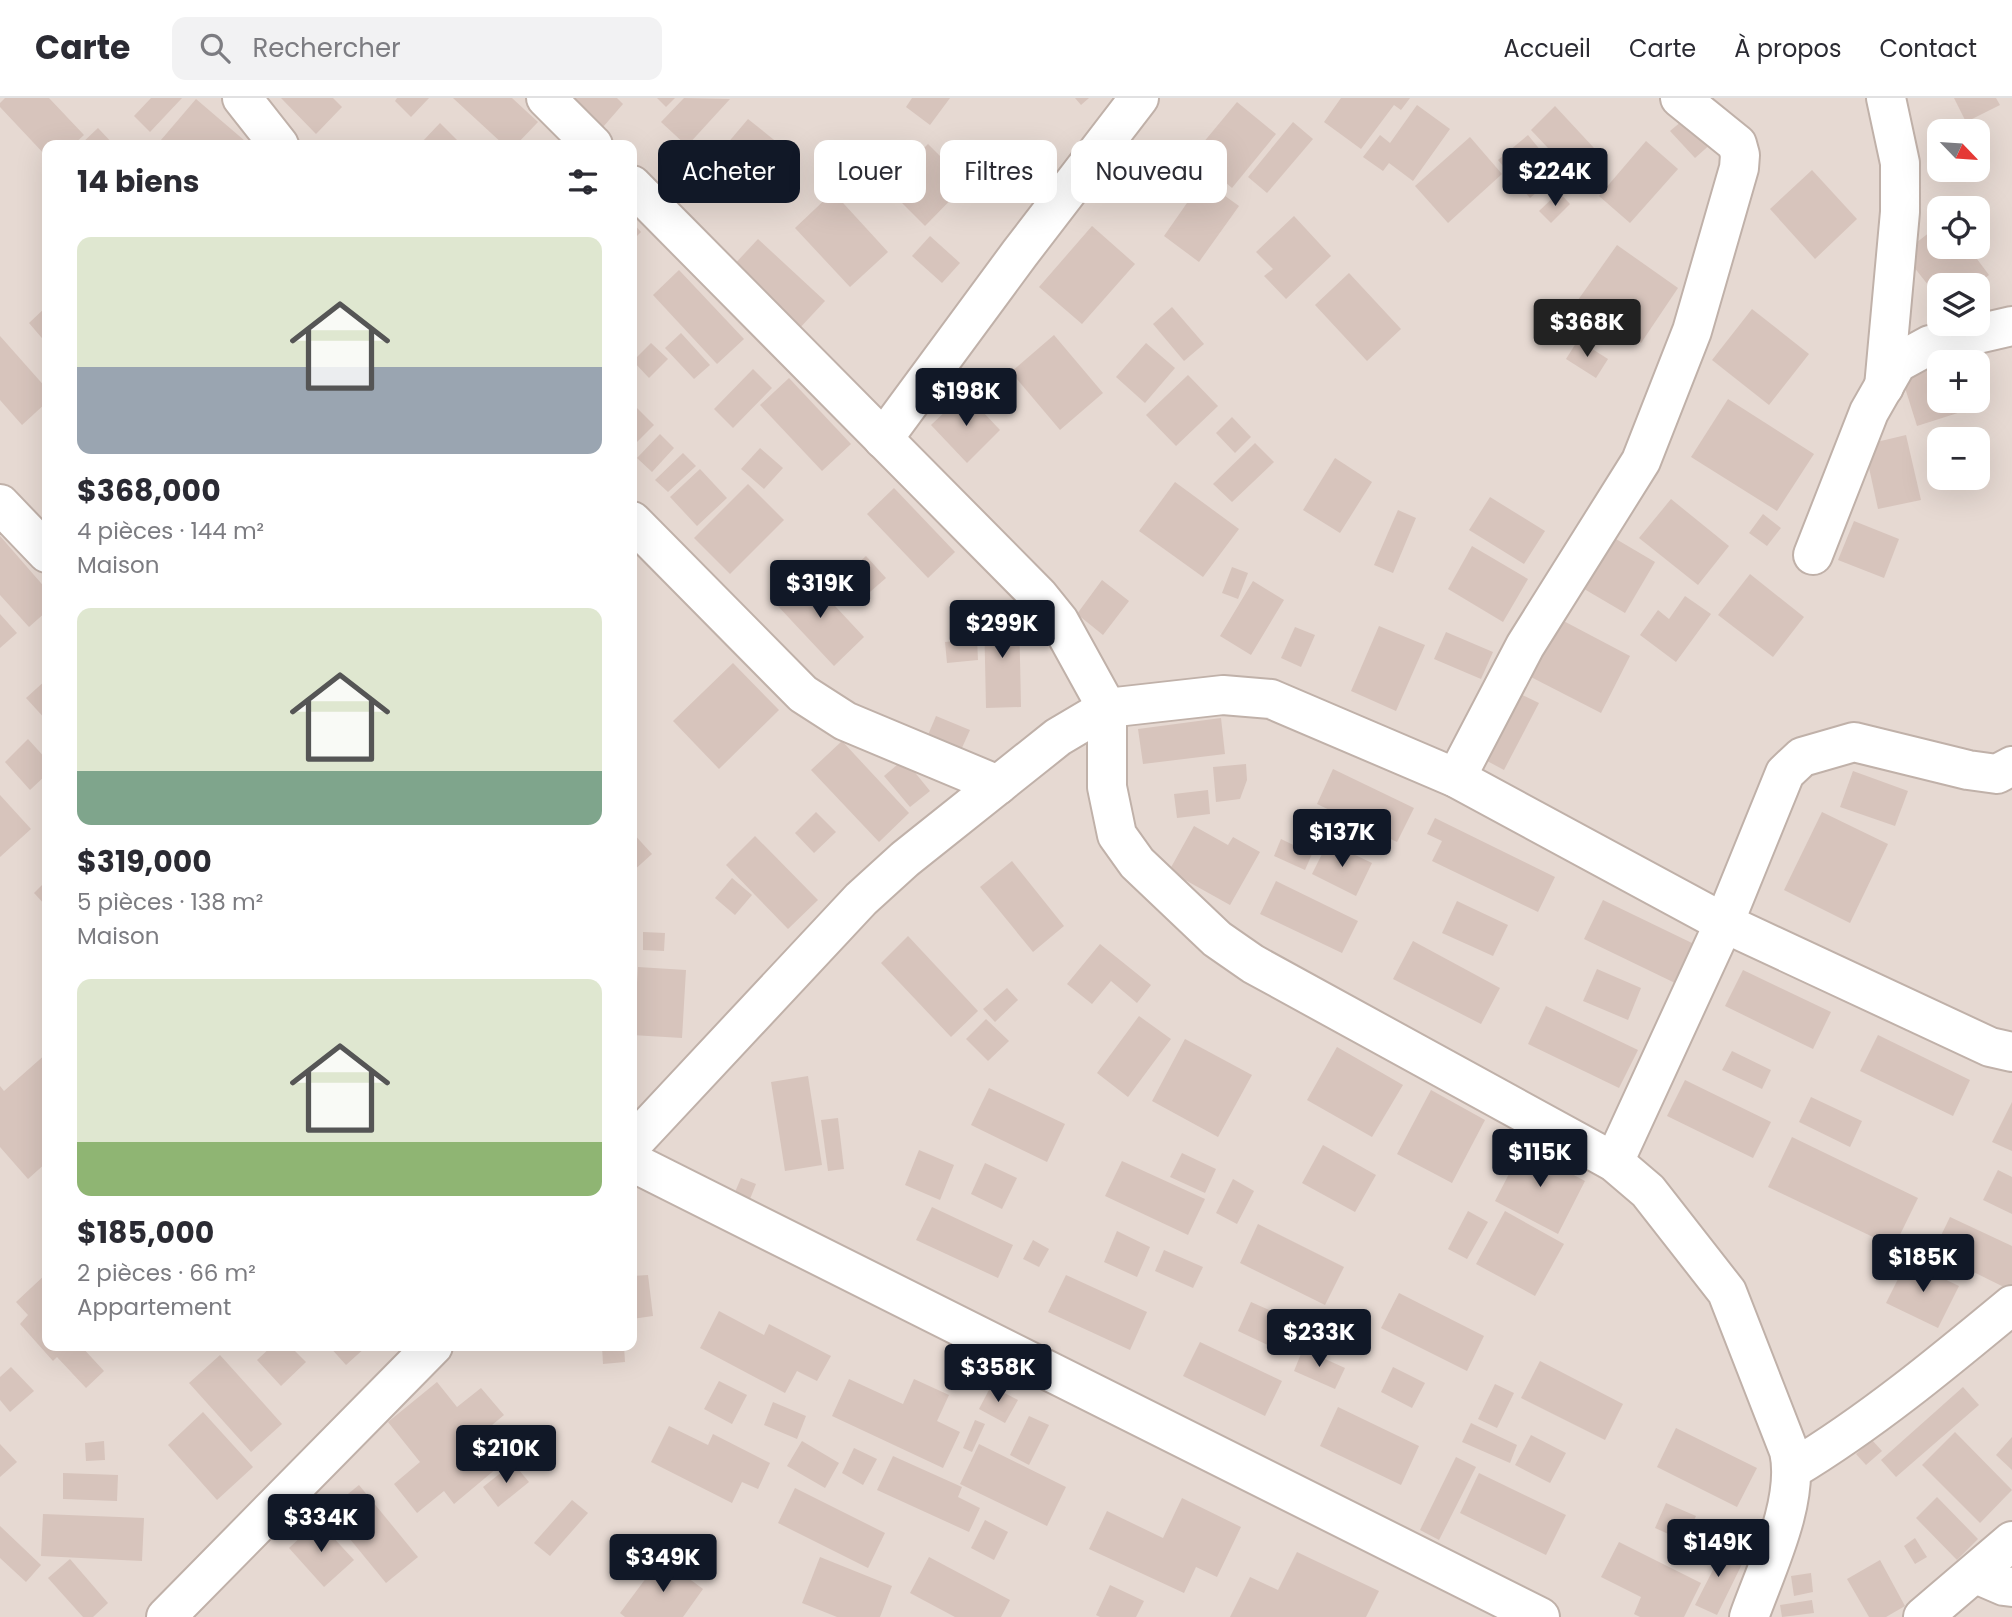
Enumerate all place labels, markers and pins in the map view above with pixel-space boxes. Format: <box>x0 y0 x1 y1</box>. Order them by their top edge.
pin: $224K <box>1506 148 1604 208</box>
pin: $368K <box>1538 300 1636 359</box>
pin: $198K <box>917 368 1015 428</box>
pin: $319K <box>771 560 869 620</box>
pin: $299K <box>953 601 1051 660</box>
pin: $137K <box>1293 810 1391 869</box>
pin: $115K <box>1491 1130 1589 1189</box>
pin: $185K <box>1874 1234 1972 1294</box>
pin: $233K <box>1270 1310 1368 1369</box>
pin: $358K <box>949 1344 1047 1404</box>
pin: $210K <box>457 1426 555 1485</box>
pin: $334K <box>272 1494 370 1554</box>
pin: $149K <box>1669 1520 1767 1579</box>
pin: $349K <box>614 1534 712 1594</box>

